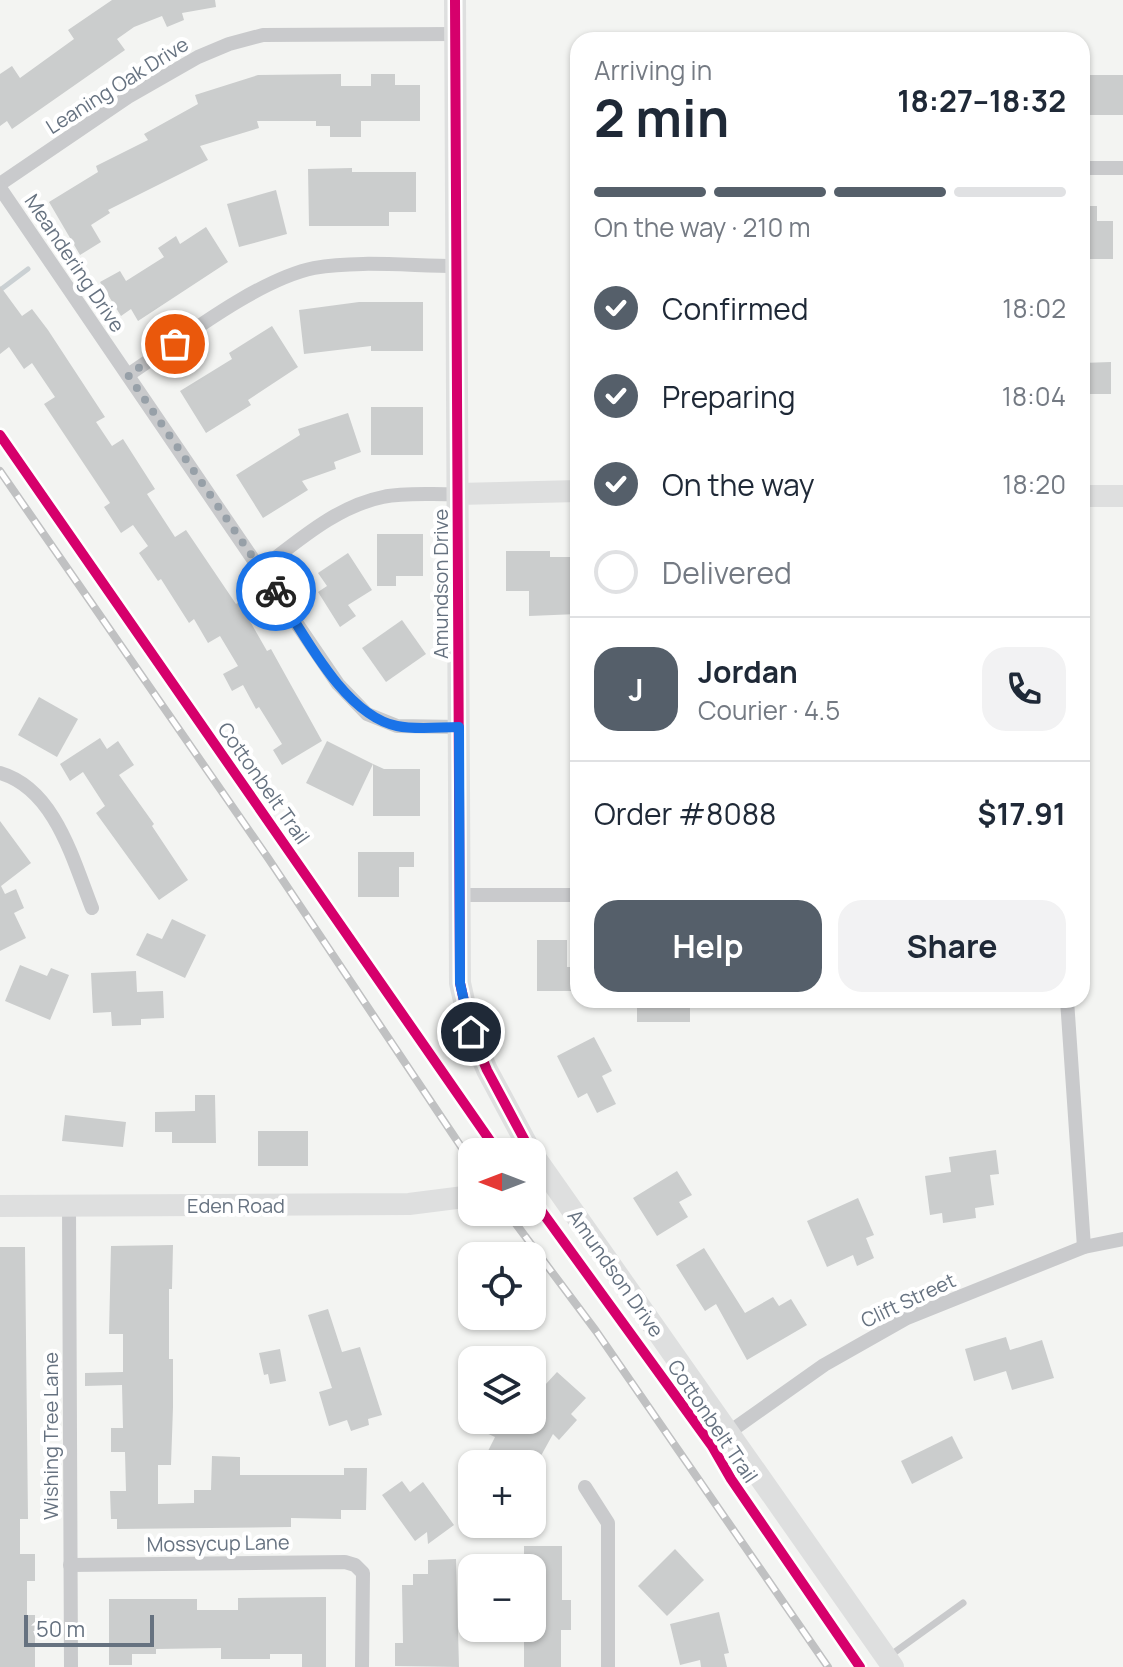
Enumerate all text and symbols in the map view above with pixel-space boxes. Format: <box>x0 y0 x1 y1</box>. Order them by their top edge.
street label: Leaning Oak Drive <box>41 30 193 140</box>
text: Arriving in <box>594 52 712 88</box>
text: 18:27–18:32 <box>897 80 1066 121</box>
text: 2 min <box>594 82 729 153</box>
street label: Meandering Drive <box>19 189 131 337</box>
text: On the way · 210 m <box>594 209 811 245</box>
icon: check <box>594 286 638 330</box>
text: Confirmed <box>662 288 809 329</box>
text: 18:02 <box>1002 290 1066 326</box>
pin <box>141 310 209 378</box>
icon: bag <box>153 322 197 366</box>
icon: check <box>594 374 638 418</box>
text: Preparing <box>662 376 796 417</box>
text: 18:04 <box>1002 378 1066 414</box>
icon: check <box>594 462 638 506</box>
text: On the way <box>662 464 815 505</box>
text: 18:20 <box>1002 466 1066 502</box>
street label: Amundson Drive <box>427 509 454 659</box>
courier <box>236 551 316 631</box>
text: Delivered <box>662 552 792 593</box>
icon: bike <box>254 569 298 613</box>
button: phone <box>982 647 1066 731</box>
text: Jordan <box>698 651 798 692</box>
text: J <box>628 669 644 710</box>
text: Courier · 4.5 <box>698 692 840 728</box>
street label: Cottonbelt Trail <box>212 717 316 849</box>
text: Order #8088 <box>594 793 777 834</box>
text: $17.91 <box>978 793 1066 834</box>
button: Help <box>594 900 822 992</box>
button: Share <box>838 900 1066 992</box>
pin <box>437 998 505 1066</box>
icon: home <box>449 1010 493 1054</box>
north arrow <box>458 1138 546 1226</box>
map controls <box>458 1138 546 1642</box>
street label: Eden Road <box>187 1192 285 1219</box>
street label: Amundson Drive <box>562 1204 670 1342</box>
button: locate <box>458 1242 546 1330</box>
street label: Clift Street <box>856 1266 960 1334</box>
button: layers <box>458 1346 546 1434</box>
street label: Wishing Tree Lane <box>37 1352 64 1520</box>
street label: Cottonbelt Trail <box>662 1354 764 1488</box>
button: + <box>458 1450 546 1538</box>
street label: Mossycup Lane <box>146 1528 290 1558</box>
button: − <box>458 1554 546 1642</box>
scale bar <box>24 1611 154 1647</box>
text: 50 m <box>36 1614 85 1644</box>

